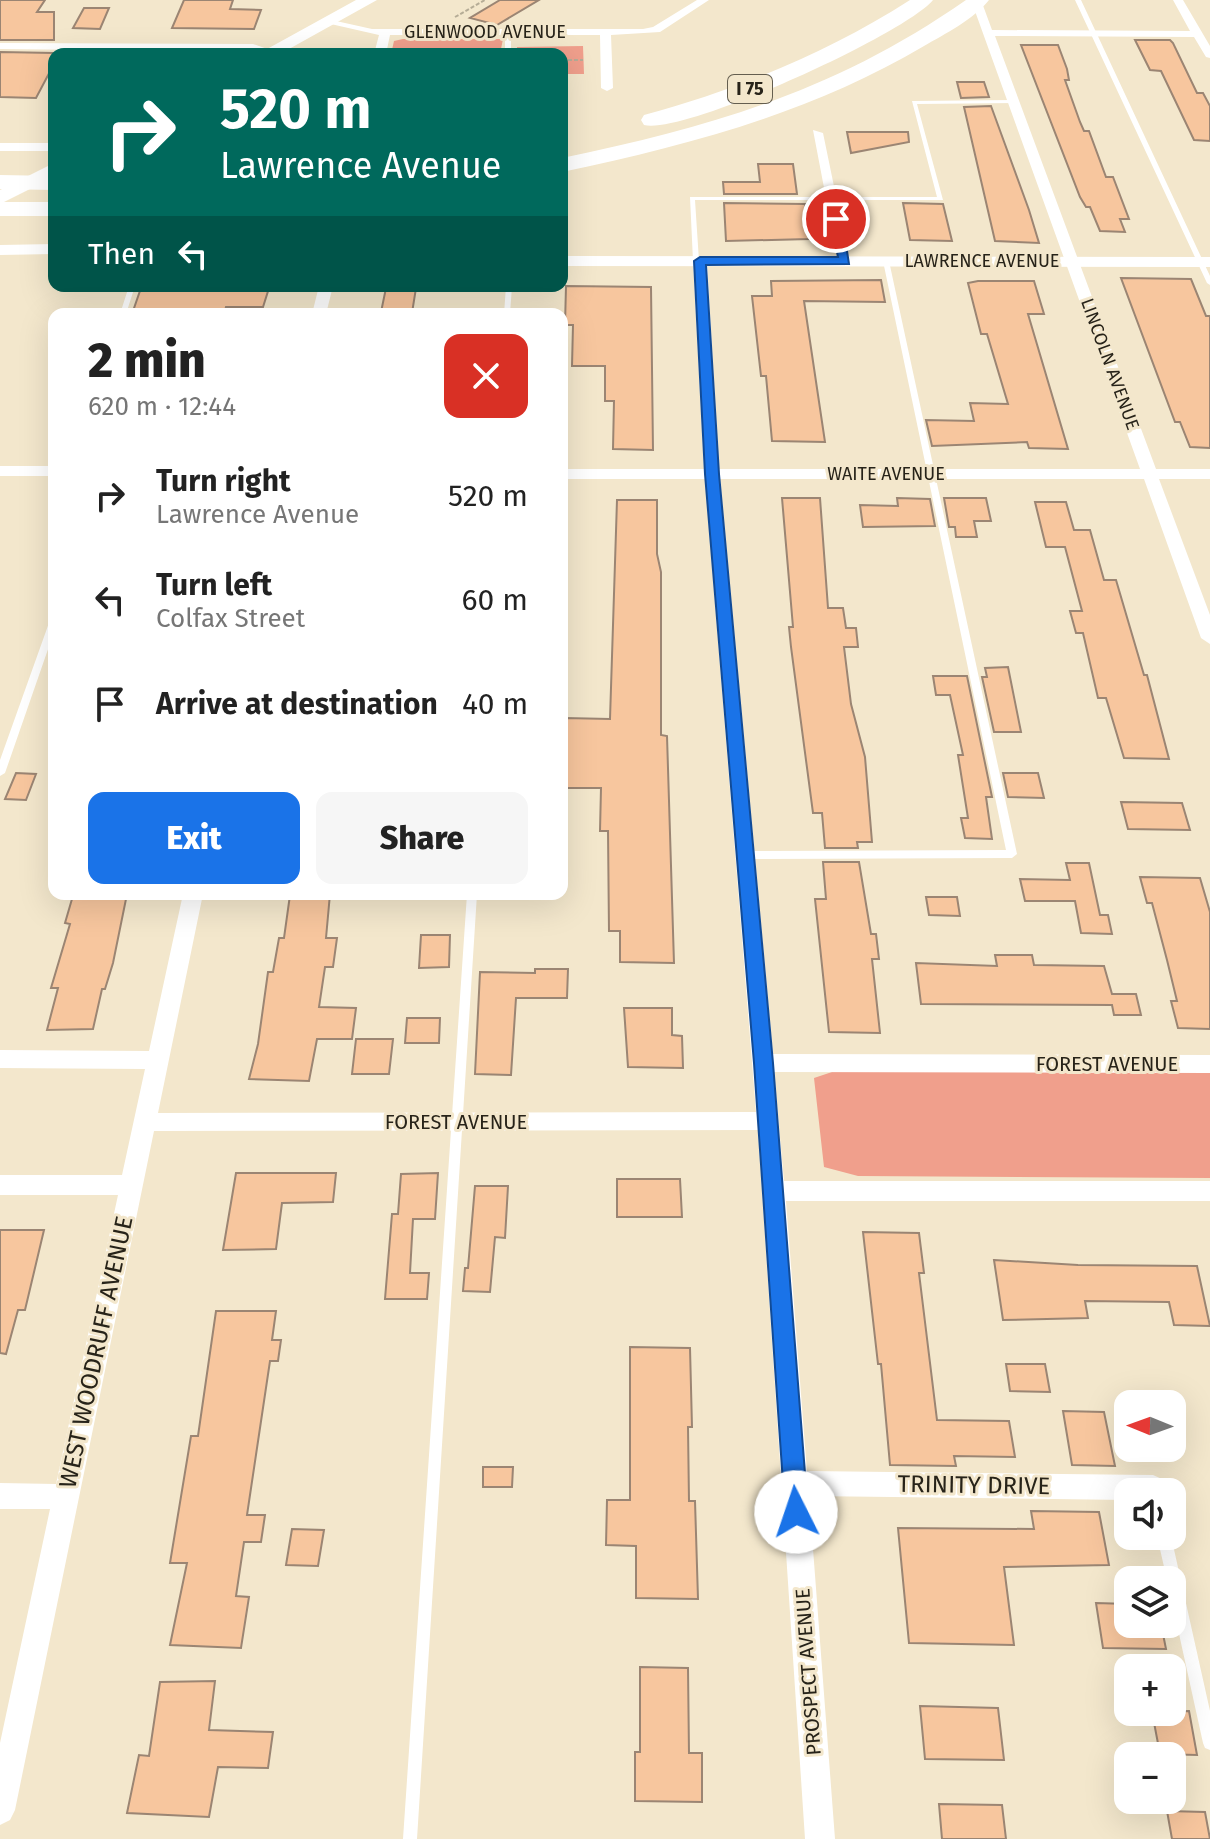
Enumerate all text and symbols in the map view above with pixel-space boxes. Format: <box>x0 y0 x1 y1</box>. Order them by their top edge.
street label: GLENWOOD AVENUE <box>404 21 566 43</box>
road number: I 75 <box>728 75 772 103</box>
text: 520 m <box>220 76 372 143</box>
icon: right <box>88 80 192 184</box>
text: Lawrence Avenue <box>220 144 501 188</box>
pin <box>802 185 870 253</box>
icon: arrive <box>814 197 858 241</box>
icon: left <box>171 232 215 276</box>
text: Then <box>88 236 155 272</box>
street label: LAWRENCE AVENUE <box>905 250 1059 272</box>
street label: LINCOLN AVENUE <box>1076 295 1144 433</box>
text: 2 min <box>88 332 206 390</box>
button: close <box>444 334 528 418</box>
text: 620 m · 12:44 <box>88 391 236 422</box>
text: Turn right <box>156 463 291 499</box>
street label: WAITE AVENUE <box>827 463 945 485</box>
icon: right <box>88 474 132 518</box>
text: 520 m <box>448 478 528 514</box>
text: Lawrence Avenue <box>156 499 359 530</box>
text: Turn left <box>156 567 272 603</box>
icon: left <box>88 578 132 622</box>
text: 60 m <box>462 582 528 618</box>
text: Colfax Street <box>156 603 305 634</box>
icon: arrive <box>88 682 132 726</box>
text: Arrive at destination <box>156 686 438 722</box>
text: 40 m <box>462 686 528 722</box>
button: Exit <box>88 792 300 884</box>
button: Share <box>316 792 528 884</box>
street label: FOREST AVENUE <box>1036 1052 1178 1076</box>
street label: FOREST AVENUE <box>385 1110 527 1134</box>
street label: WEST WOODRUFF AVENUE <box>53 1214 139 1490</box>
north arrow <box>1114 1390 1186 1462</box>
map controls <box>1114 1390 1186 1814</box>
position arrow <box>754 1470 838 1554</box>
street label: TRINITY DRIVE <box>897 1470 1051 1500</box>
button: sound <box>1114 1478 1186 1550</box>
button: layers <box>1114 1566 1186 1638</box>
street label: PROSPECT AVENUE <box>790 1588 826 1756</box>
button: + <box>1114 1654 1186 1726</box>
button: − <box>1114 1742 1186 1814</box>

